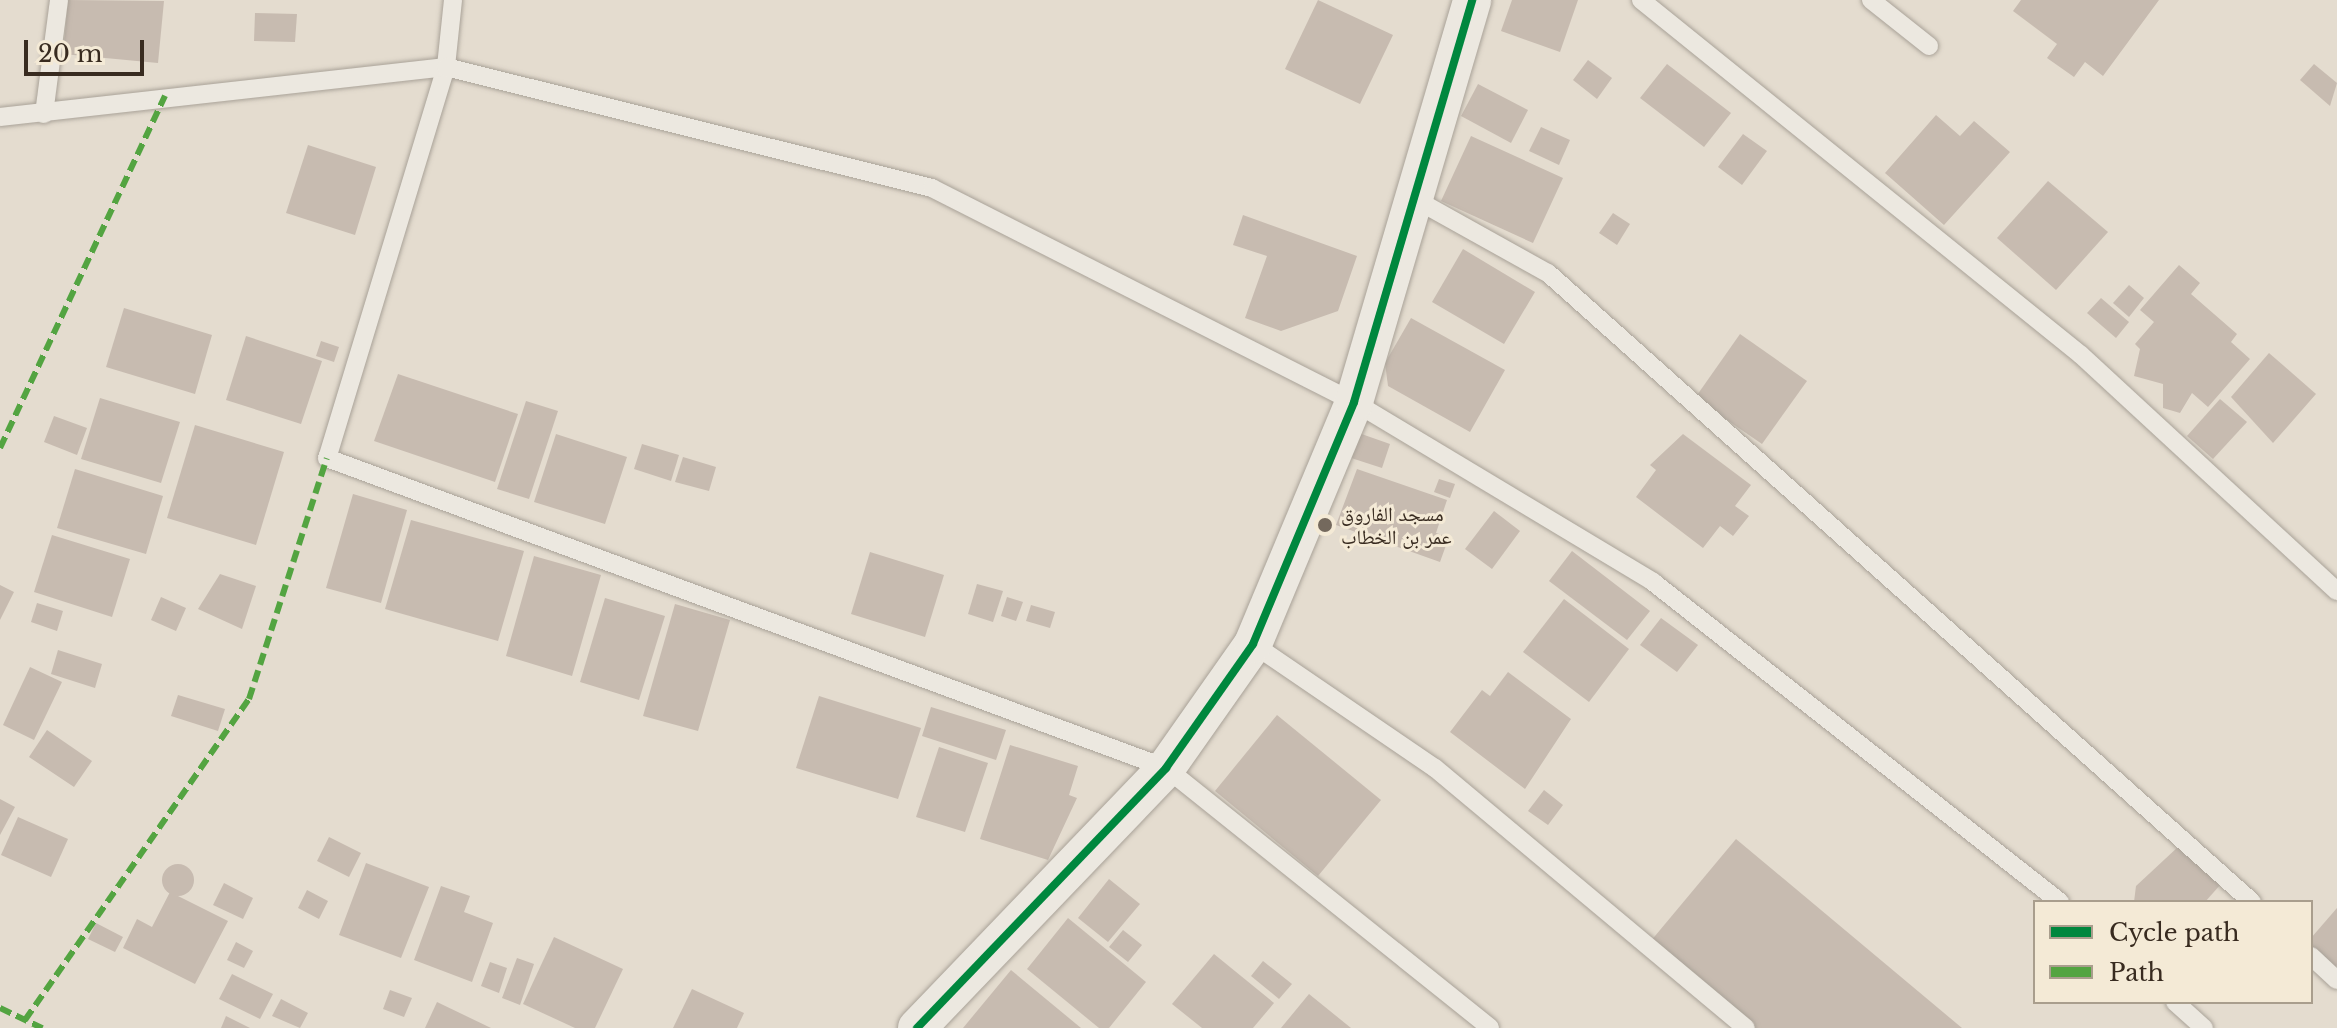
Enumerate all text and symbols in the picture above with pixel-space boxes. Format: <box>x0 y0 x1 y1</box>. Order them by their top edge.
scale bar <box>28 24 148 74</box>
text: 20 m <box>38 39 103 68</box>
place label: مسجد الفاروق عمر بن الخطاب <box>1341 502 1452 549</box>
marker: مسجد الفاروق عمر بن الخطاب <box>1316 516 1334 534</box>
legend <box>2033 900 2313 1004</box>
text: Cycle path <box>2109 918 2240 947</box>
text: Path <box>2109 958 2164 987</box>

